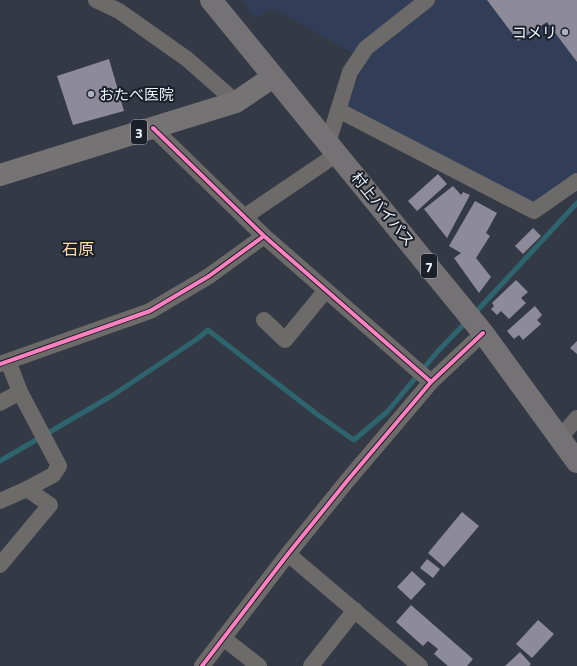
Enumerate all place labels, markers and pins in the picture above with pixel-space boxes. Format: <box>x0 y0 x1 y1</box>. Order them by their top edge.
place label: コメリ <box>512 21 557 44</box>
marker: コメリ <box>560 27 570 37</box>
place label: おたべ医院 <box>99 83 174 106</box>
marker: おたべ医院 <box>86 89 96 99</box>

